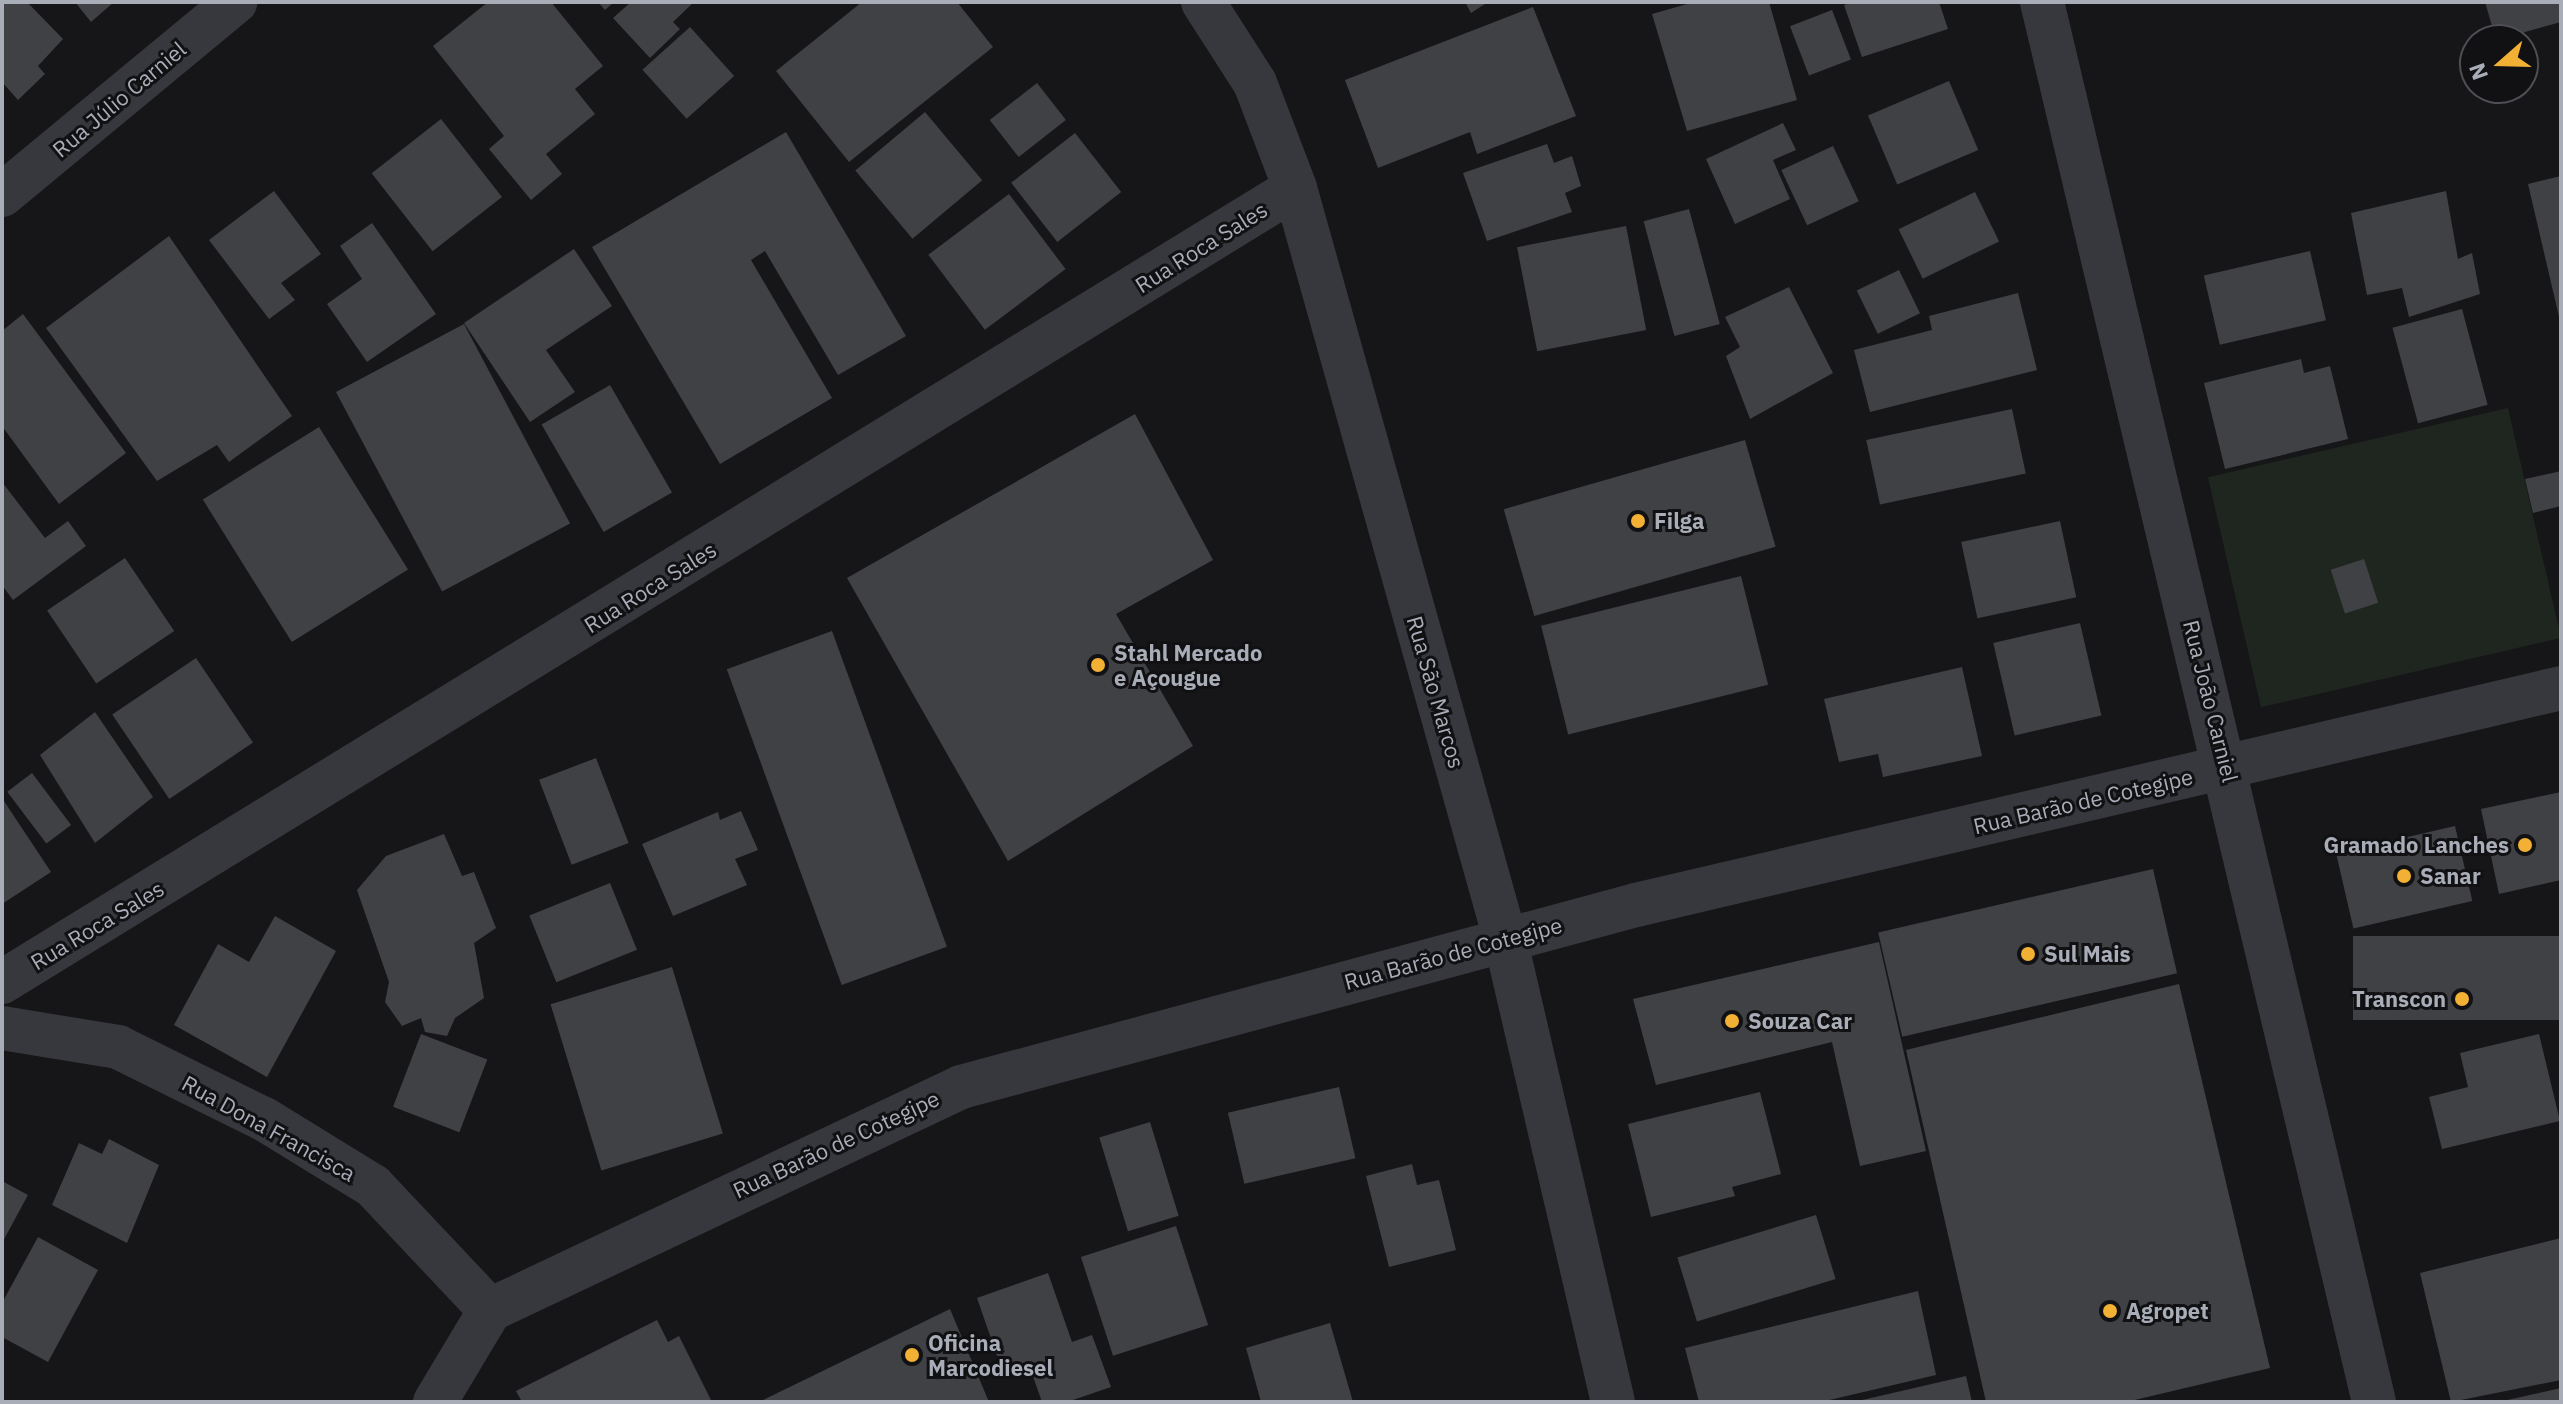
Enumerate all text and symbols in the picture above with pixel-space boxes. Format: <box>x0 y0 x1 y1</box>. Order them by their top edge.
north arrow <box>2459 24 2539 104</box>
street label: Rua Júlio Carniel <box>47 36 191 162</box>
text: N <box>2462 59 2494 84</box>
street label: Rua Roca Sales <box>1130 196 1272 298</box>
place label: Filga <box>1654 508 1704 534</box>
marker: Filga <box>1629 512 1647 530</box>
street label: Rua Roca Sales <box>579 536 721 638</box>
street label: Rua São Marcos <box>1402 613 1470 771</box>
street label: Rua João Carniel <box>2178 617 2244 785</box>
place label: Stahl Mercado e Açougue <box>1114 639 1262 690</box>
marker: Stahl Mercado e Açougue <box>1089 656 1107 674</box>
street label: Rua Barão de Cotegipe <box>1971 763 2195 839</box>
place label: Gramado Lanches <box>2324 832 2509 858</box>
marker: Gramado Lanches <box>2516 836 2534 854</box>
place label: Sanar <box>2420 863 2481 889</box>
marker: Sanar <box>2395 867 2413 885</box>
street label: Rua Roca Sales <box>26 875 168 975</box>
street label: Rua Barão de Cotegipe <box>1341 911 1565 995</box>
place label: Sul Mais <box>2044 941 2131 967</box>
marker: Sul Mais <box>2019 945 2037 963</box>
place label: Transcon <box>2352 986 2446 1012</box>
marker: Transcon <box>2453 990 2471 1008</box>
place label: Souza Car <box>1748 1008 1852 1034</box>
marker: Souza Car <box>1723 1012 1741 1030</box>
street label: Rua Dona Francisca <box>178 1069 360 1187</box>
street label: Rua Barão de Cotegipe <box>729 1085 943 1203</box>
place label: Agropet <box>2126 1298 2209 1324</box>
marker: Agropet <box>2101 1302 2119 1320</box>
place label: Oficina Marcodiesel <box>928 1329 1053 1380</box>
marker: Oficina Marcodiesel <box>903 1346 921 1364</box>

